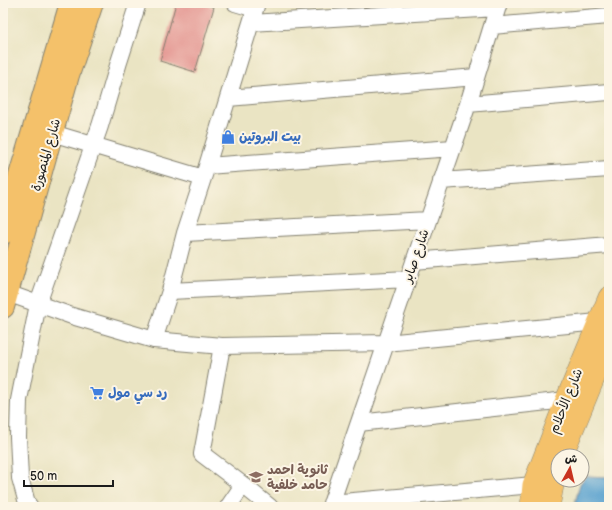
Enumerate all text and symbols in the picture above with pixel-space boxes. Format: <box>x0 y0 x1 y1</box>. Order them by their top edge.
street label: شارع المنصورة <box>28 117 65 193</box>
shop icon: بيت البروتين <box>220 129 236 145</box>
place label: بيت البروتين <box>239 129 301 145</box>
street label: شارع صابر <box>399 227 434 286</box>
street label: شارع الأحلام <box>545 366 588 437</box>
supermarket icon: رد سي مول <box>89 385 105 401</box>
place label: رد سي مول <box>108 385 167 405</box>
north arrow <box>550 448 590 488</box>
text: ش <box>564 451 578 466</box>
scale bar <box>24 462 113 488</box>
place label: ثانوية احمد حامد خلفية <box>267 462 329 493</box>
text: 50 m <box>30 469 57 484</box>
school or university icon: ثانوية احمد حامد خلفية <box>248 469 264 485</box>

